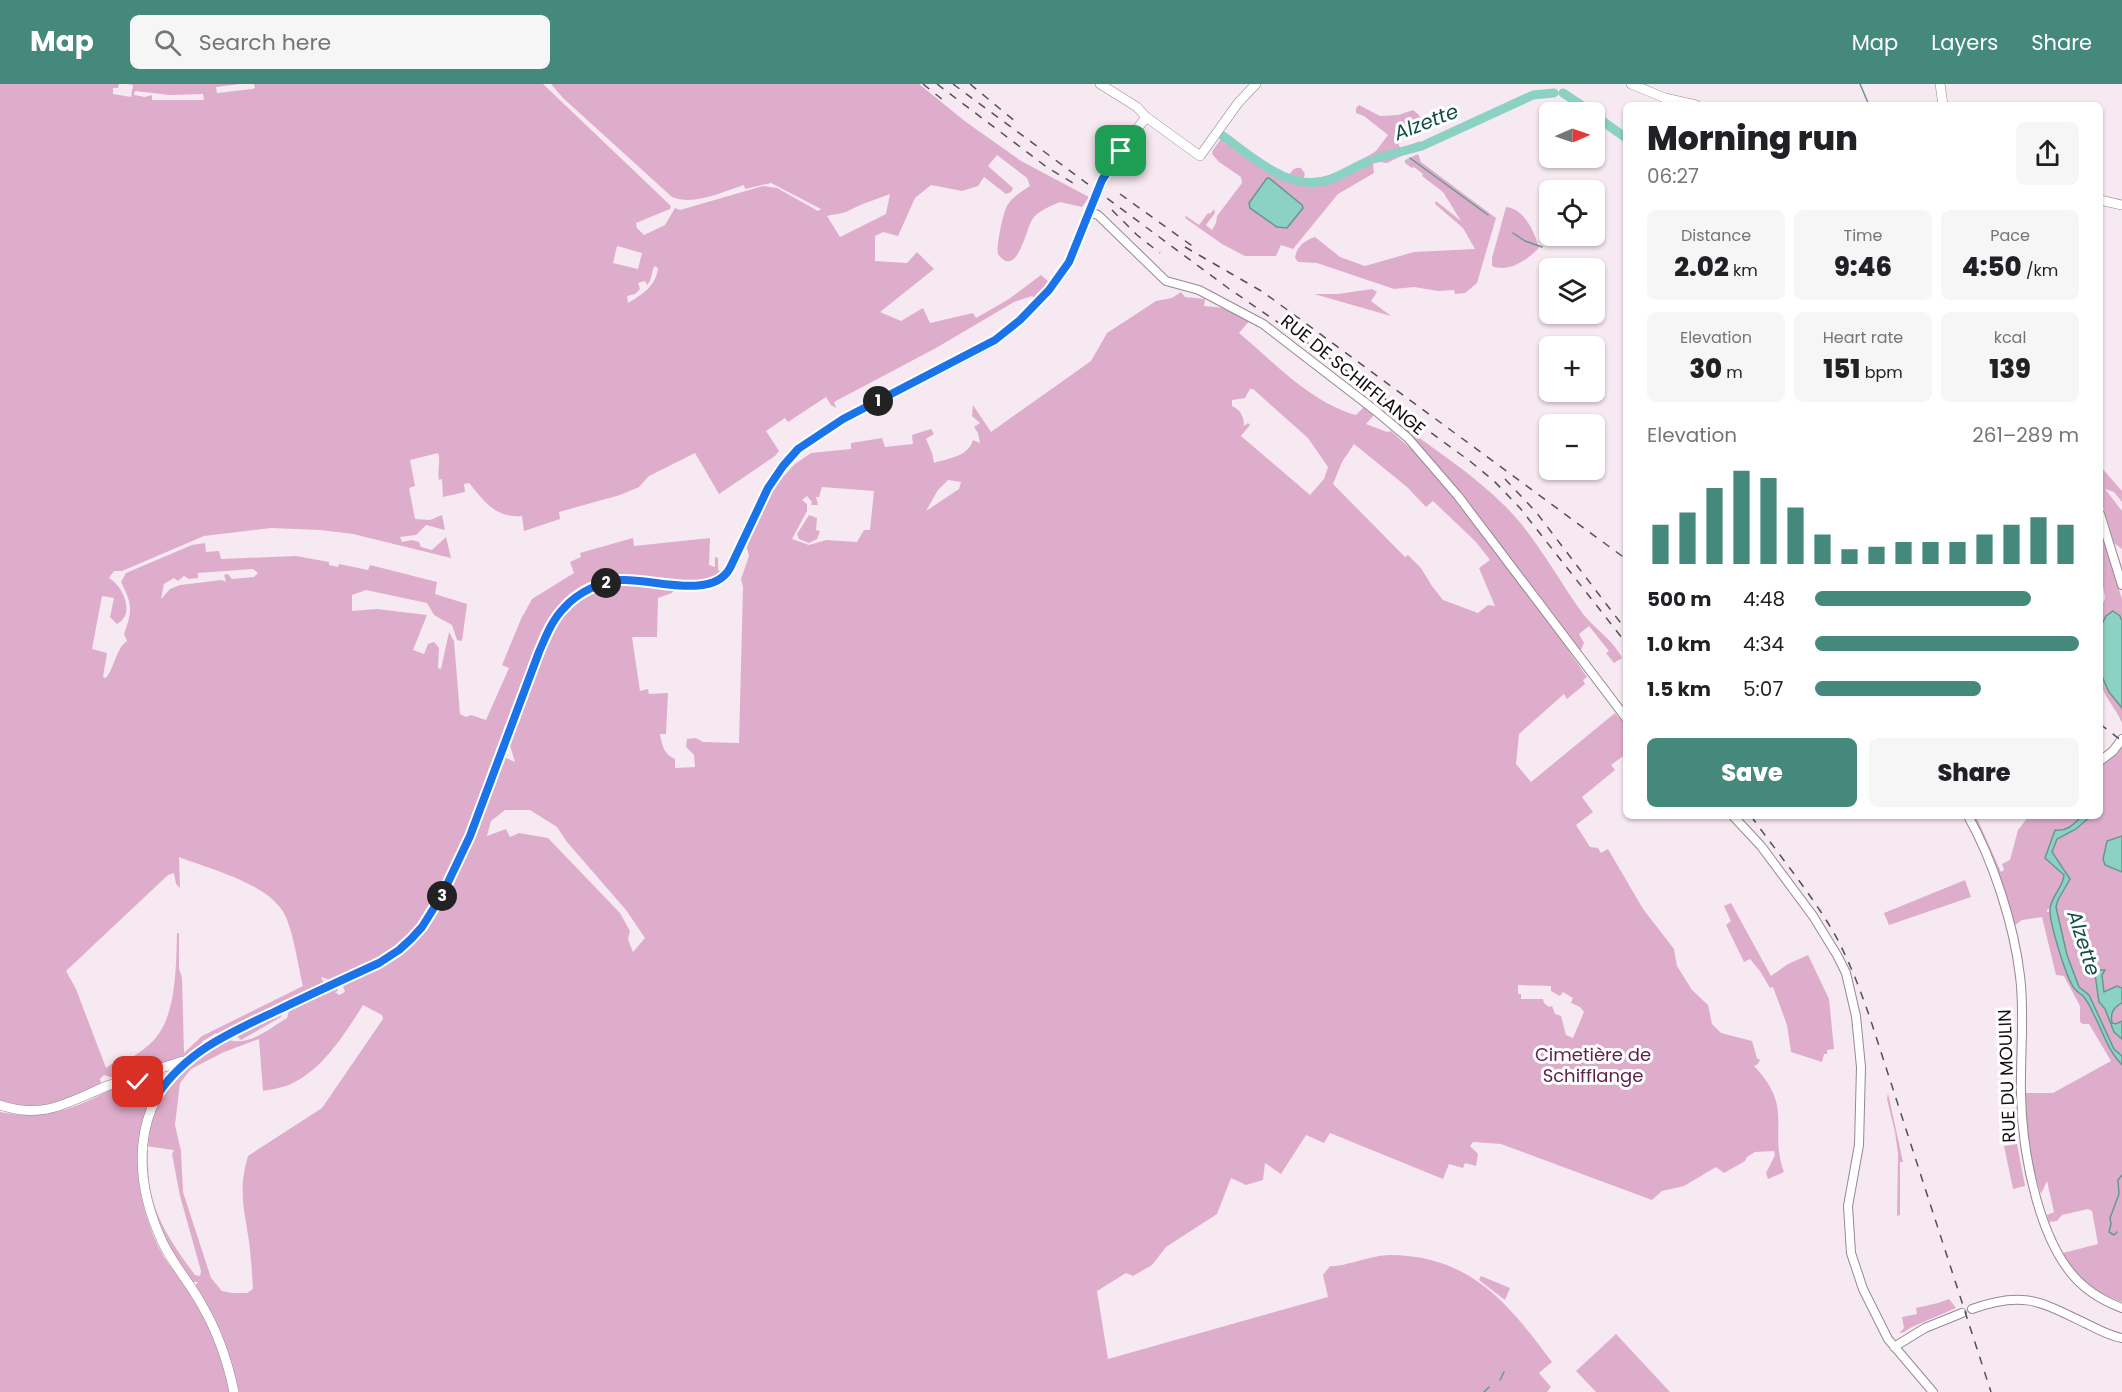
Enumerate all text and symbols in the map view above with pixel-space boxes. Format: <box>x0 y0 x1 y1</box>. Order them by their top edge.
search box <box>130 15 550 69</box>
text: Map <box>30 22 94 61</box>
icon: search <box>151 26 184 59</box>
text: Search here <box>199 27 331 58</box>
text: Map <box>1852 28 1898 57</box>
text: Layers <box>1931 28 1998 57</box>
text: Share <box>2031 28 2092 57</box>
water label: Alzette <box>1389 97 1462 147</box>
north arrow <box>1539 102 1605 168</box>
map controls <box>1539 102 1605 480</box>
text: Morning run <box>1647 115 1858 162</box>
button: share <box>2016 122 2079 185</box>
pin <box>1095 125 1146 176</box>
icon: arrive <box>1104 134 1137 167</box>
text: 06:27 <box>1647 162 1699 190</box>
button: locate <box>1539 180 1605 246</box>
text: Distance <box>1681 224 1751 247</box>
text: Time <box>1844 224 1883 247</box>
text: Pace <box>1990 224 2030 247</box>
text: 2.02 <box>1674 249 1729 285</box>
text: 9:46 <box>1834 249 1892 285</box>
text: 4:50 <box>1962 249 2022 285</box>
button: layers <box>1539 258 1605 324</box>
text: km <box>1729 259 1758 282</box>
text: /km <box>2022 259 2058 282</box>
street label: RUE DE SCHIFFLANGE <box>1276 309 1431 441</box>
text: Elevation <box>1680 326 1752 349</box>
text: Heart rate <box>1823 326 1903 349</box>
text: kcal <box>1994 326 2026 349</box>
button: + <box>1539 336 1605 402</box>
text: 30 <box>1689 351 1722 387</box>
text: 151 <box>1823 351 1860 387</box>
text: 139 <box>1989 351 2031 387</box>
text: m <box>1722 361 1743 384</box>
text: bpm <box>1860 361 1903 384</box>
pin: 1 <box>863 386 893 416</box>
text: 1 <box>875 389 881 412</box>
button: − <box>1539 414 1605 480</box>
text: Elevation <box>1647 421 1737 449</box>
text: 261–289 m <box>1972 421 2079 449</box>
pin: 2 <box>591 568 621 598</box>
text: 2 <box>601 571 611 594</box>
text: 500 m <box>1647 585 1712 613</box>
text: 4:48 <box>1743 585 1785 613</box>
text: 1.0 km <box>1647 630 1711 658</box>
text: 4:34 <box>1743 630 1784 658</box>
text: 1.5 km <box>1647 675 1711 703</box>
text: 5:07 <box>1743 675 1783 703</box>
button: Save <box>1647 738 1857 807</box>
button: Share <box>1869 738 2079 807</box>
pin: 3 <box>427 881 457 911</box>
text: 3 <box>437 884 447 907</box>
water label: Alzette <box>2060 906 2108 979</box>
street label: RUE DU MOULIN <box>1992 1009 2021 1143</box>
park label: Cimetière de Schifflange <box>1535 1042 1651 1088</box>
pin <box>112 1056 163 1107</box>
icon: check <box>121 1065 154 1098</box>

